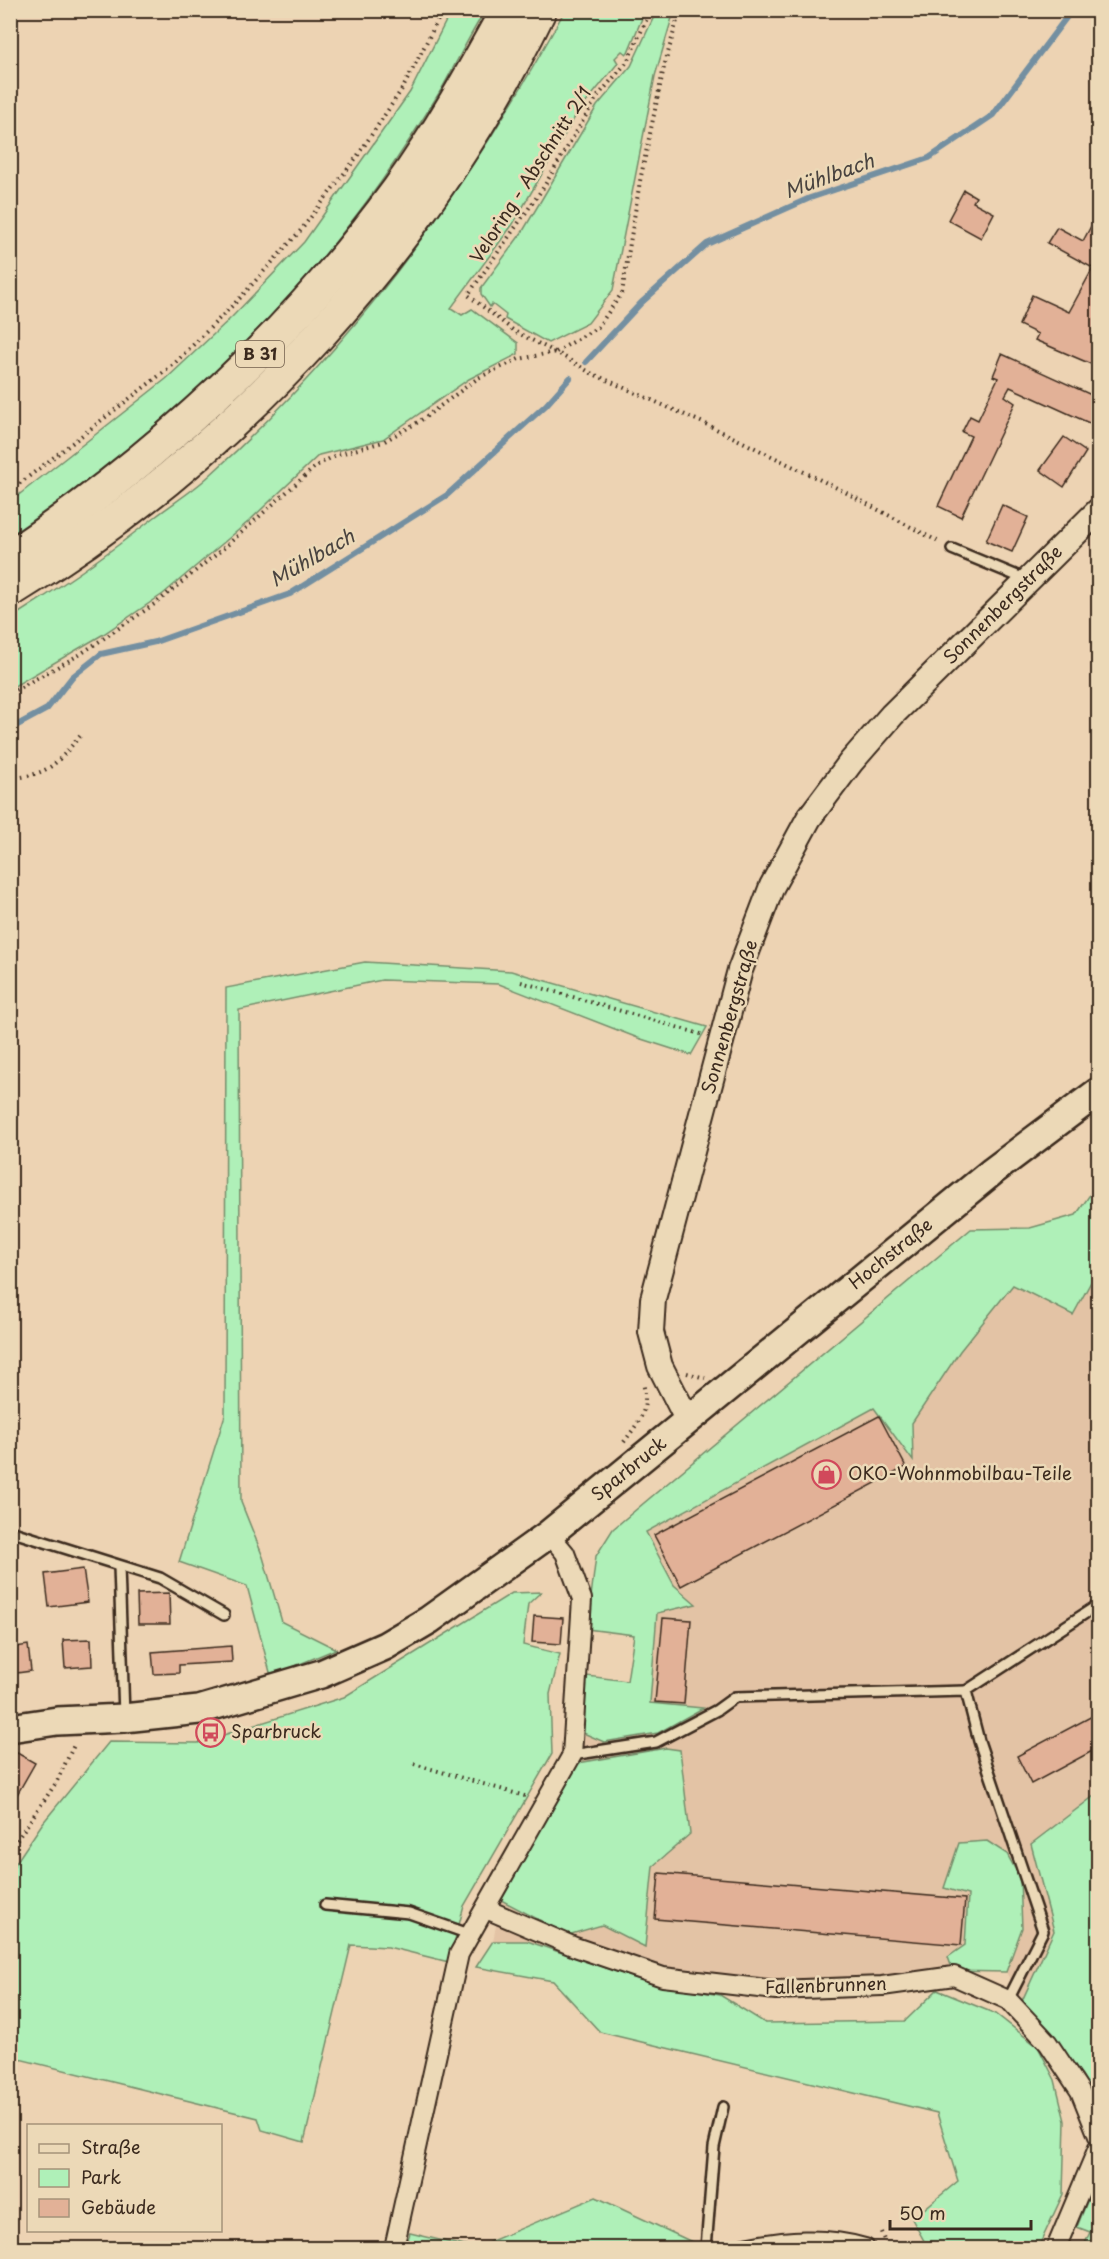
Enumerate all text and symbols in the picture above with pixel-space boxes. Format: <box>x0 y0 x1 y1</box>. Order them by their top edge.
street label: Veloring - Abschnitt 2/1 <box>462 80 597 268</box>
water label: Mühlbach <box>780 145 878 205</box>
road number: B 31 <box>236 341 284 367</box>
water label: Mühlbach <box>263 521 360 594</box>
street label: Sonnenbergstraße <box>936 538 1068 670</box>
street label: Sonnenbergstraße <box>694 936 763 1097</box>
street label: Hochstraße <box>842 1211 938 1295</box>
street label: Sparbruck <box>584 1429 672 1507</box>
shop icon: OKO-Wohnmobilbau-Teile <box>811 1458 843 1490</box>
place label: OKO-Wohnmobilbau-Teile <box>848 1459 1072 1486</box>
bus stop icon: Sparbruck <box>194 1716 226 1748</box>
place label: Sparbruck <box>231 1717 321 1744</box>
street label: Fallenbrunnen <box>764 1969 888 2000</box>
legend <box>27 2124 222 2232</box>
text: Straße <box>81 2133 141 2160</box>
text: Park <box>81 2163 121 2190</box>
text: Gebäude <box>81 2193 156 2220</box>
scale bar <box>890 2193 1031 2231</box>
text: 50 m <box>899 2199 946 2226</box>

